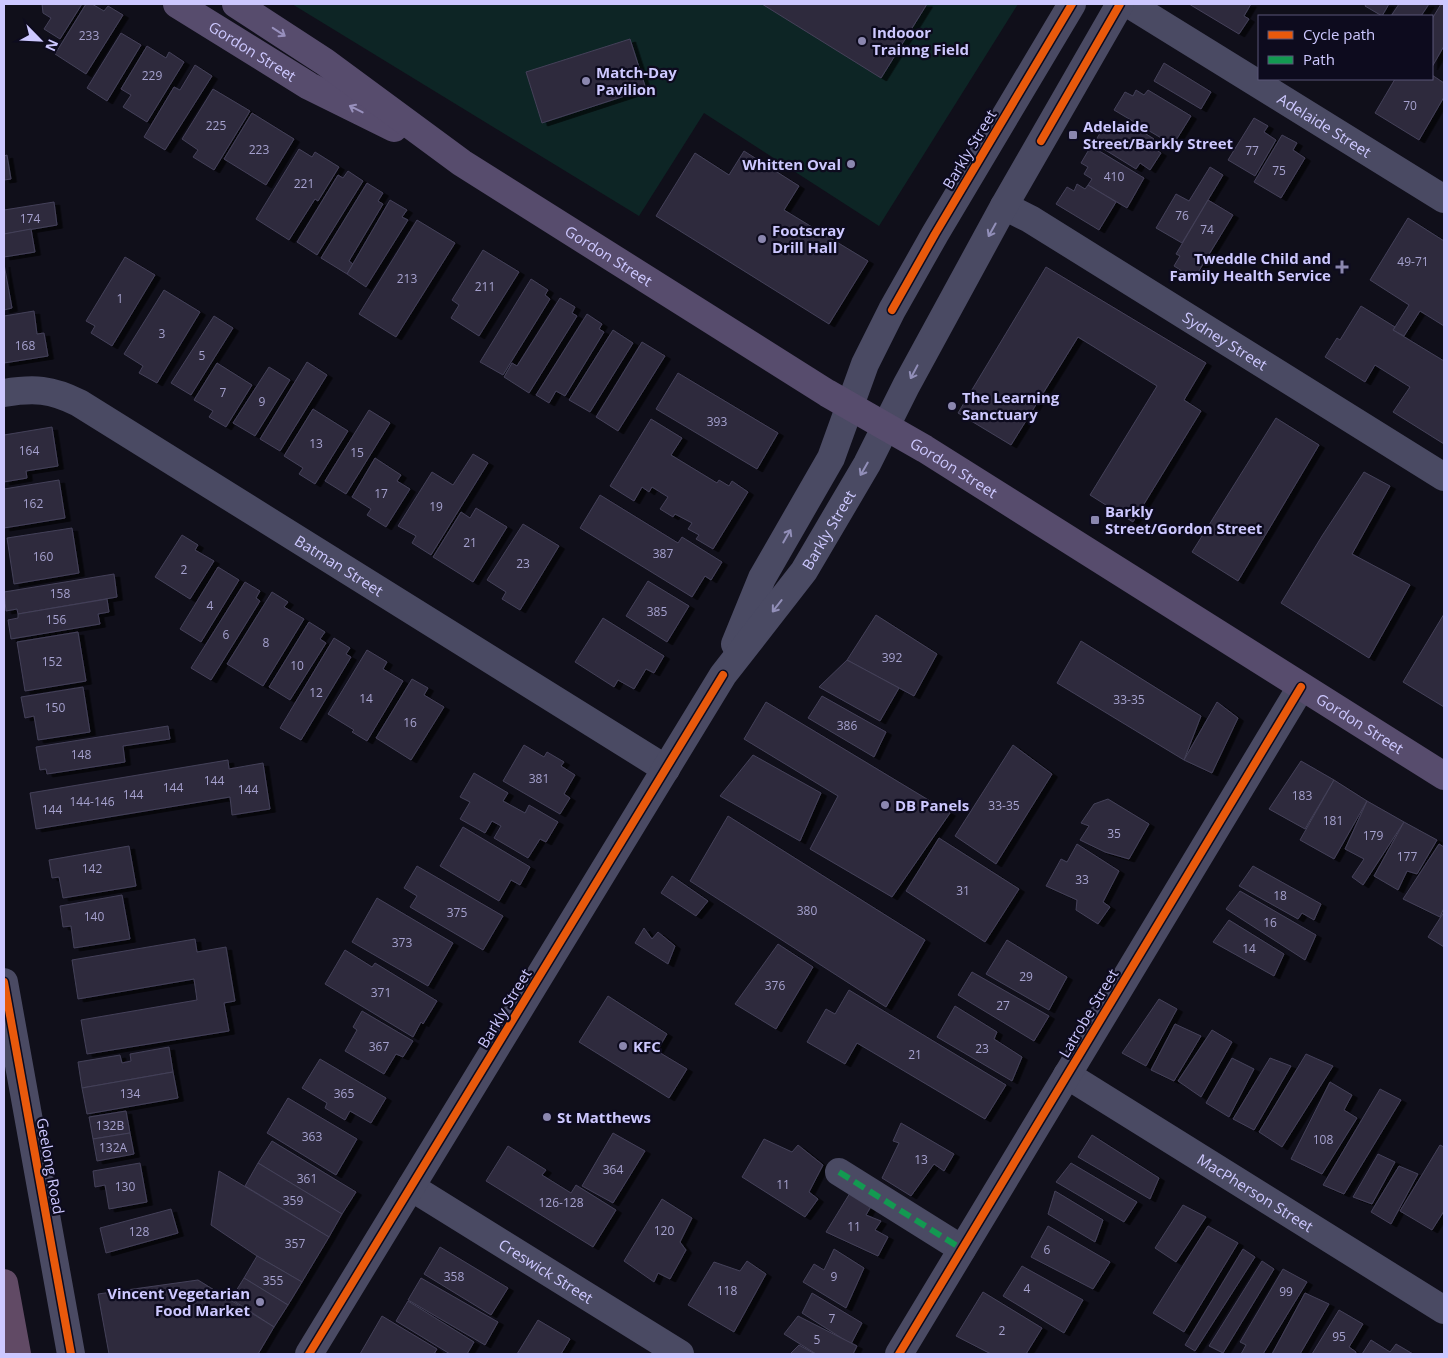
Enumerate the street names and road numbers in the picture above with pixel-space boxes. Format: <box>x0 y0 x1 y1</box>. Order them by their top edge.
street label: Gordon Street <box>205 16 300 86</box>
street label: Adelaide Street <box>1274 89 1375 162</box>
street label: Barkly Street <box>937 106 1001 192</box>
street label: Gordon Street <box>561 221 656 290</box>
street label: Sydney Street <box>1179 307 1271 374</box>
street label: Gordon Street <box>907 433 1001 502</box>
street label: Barkly Street <box>797 486 860 573</box>
street label: Batman Street <box>291 530 387 600</box>
street label: Gordon Street <box>1313 688 1407 758</box>
street label: Barkly Street <box>472 965 536 1051</box>
street label: Latrobe Street <box>1054 965 1122 1061</box>
street label: Geelong Road <box>33 1116 69 1216</box>
street label: MacPherson Street <box>1194 1149 1317 1236</box>
street label: Creswick Street <box>495 1234 597 1308</box>

